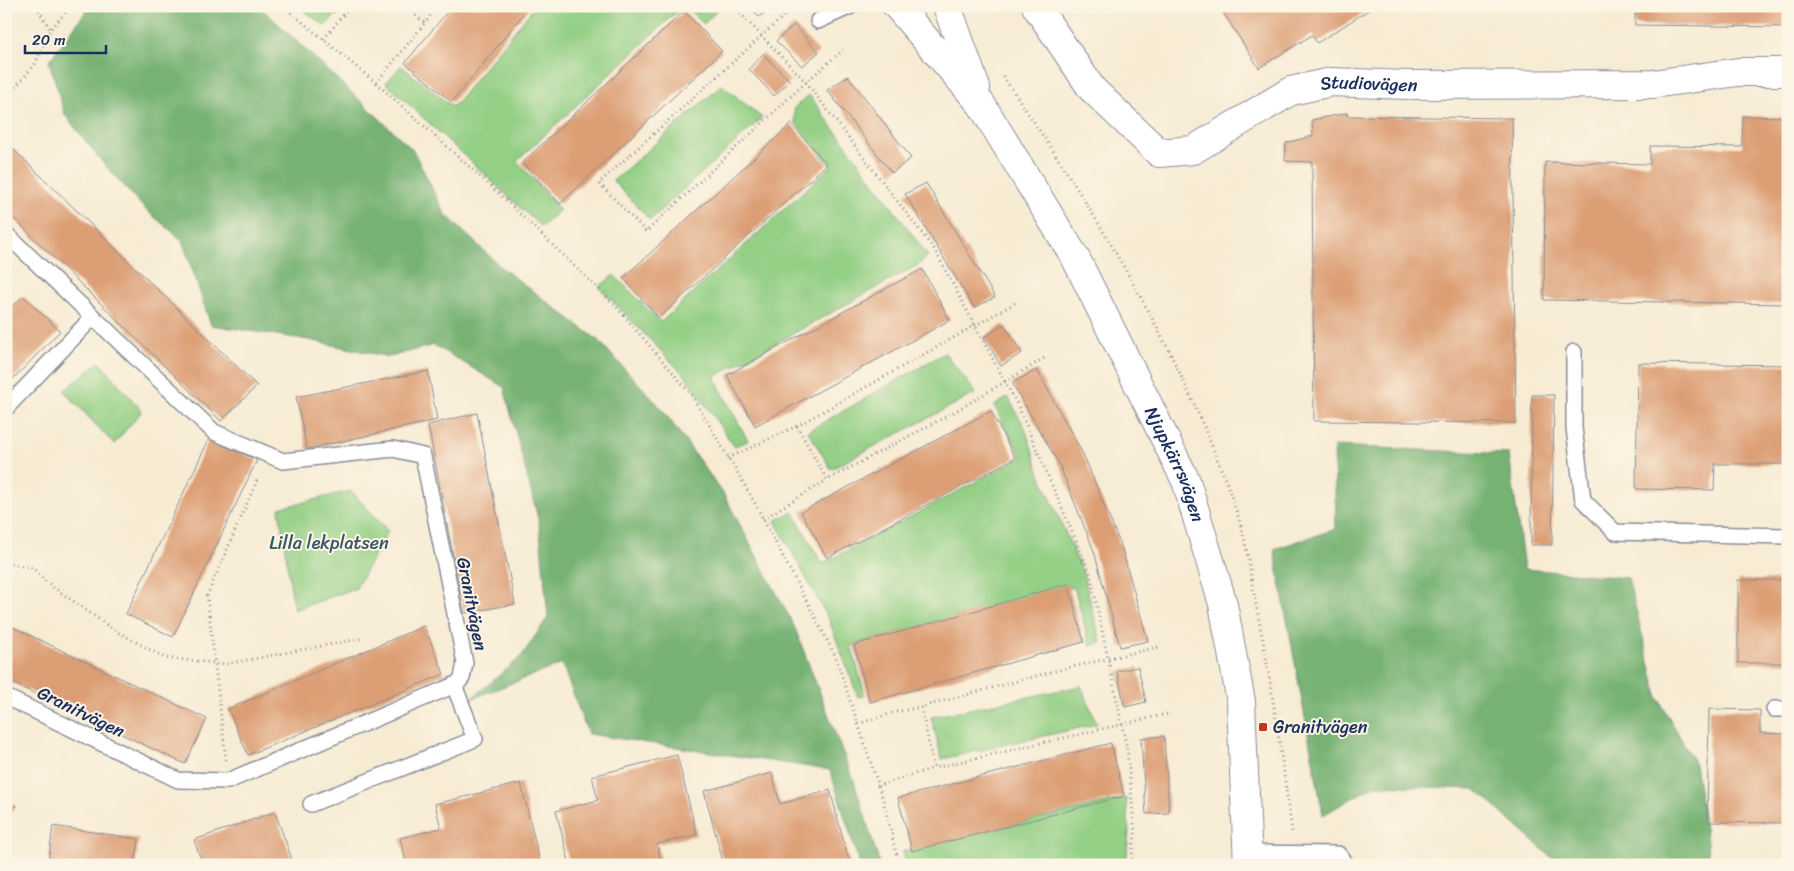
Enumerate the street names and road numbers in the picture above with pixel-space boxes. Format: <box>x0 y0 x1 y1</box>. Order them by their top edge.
street label: Studiovägen <box>1317 66 1418 101</box>
street label: Njupkärrsvägen <box>1135 401 1214 526</box>
street label: Granitvägen <box>447 555 497 654</box>
street label: Granitvägen <box>32 677 131 747</box>

